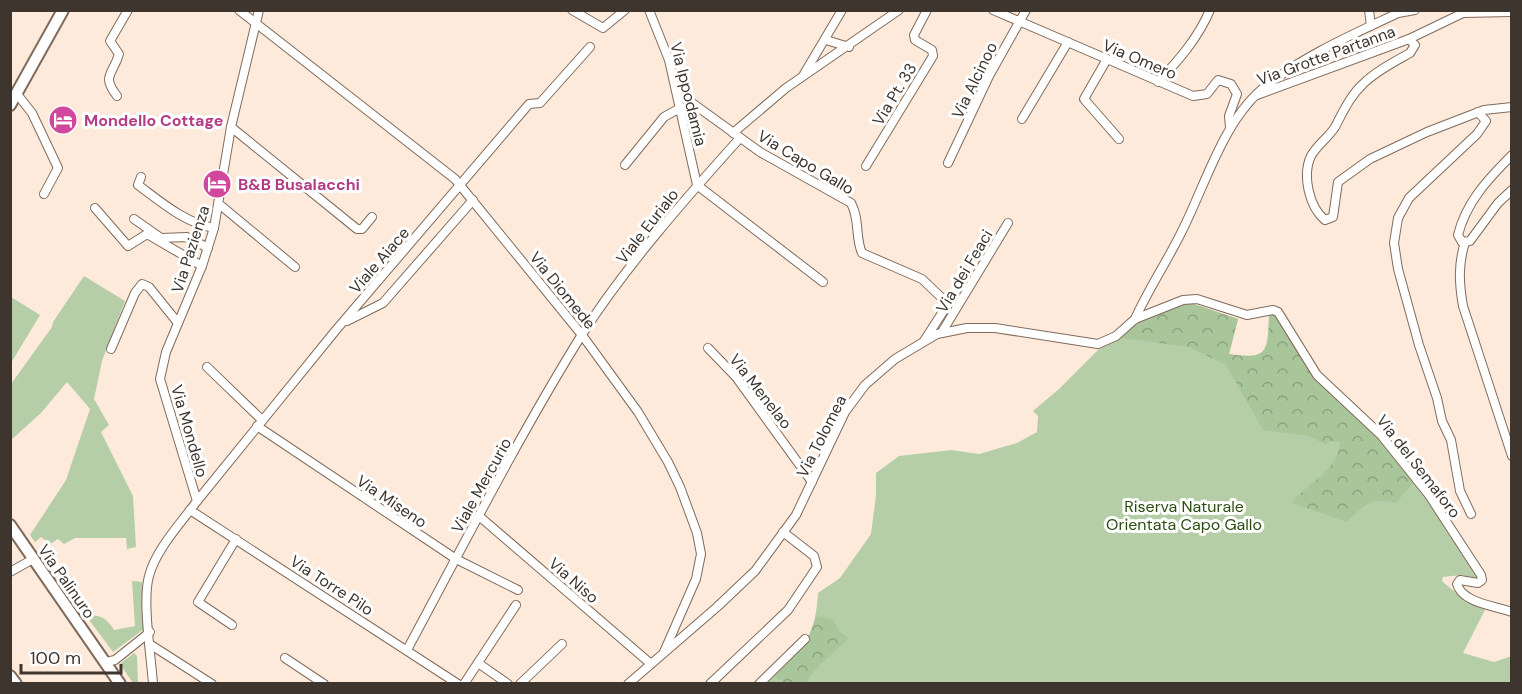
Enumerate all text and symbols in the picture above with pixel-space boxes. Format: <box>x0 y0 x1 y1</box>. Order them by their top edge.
street label: Via Grotte Partanna <box>1254 21 1398 90</box>
street label: Via Omero <box>1100 34 1180 84</box>
street label: Via Alcinoo <box>947 38 1002 122</box>
street label: Via Ippodamia <box>665 40 712 148</box>
street label: Via Pt. 33 <box>868 59 921 129</box>
hotel icon: Mondello Cottage <box>47 104 79 136</box>
place label: Mondello Cottage <box>84 110 223 131</box>
street label: Via Capo Gallo <box>754 125 858 199</box>
hotel icon: B&B Busalacchi <box>201 168 233 200</box>
place label: B&B Busalacchi <box>238 174 360 195</box>
street label: Viale Eurialo <box>611 184 683 268</box>
street label: Via Pazienza <box>166 203 214 295</box>
street label: Viale Aiace <box>345 223 414 298</box>
street label: Via dei Feaci <box>931 226 998 317</box>
street label: Via Diomede <box>525 247 600 334</box>
street label: Via Menelao <box>725 349 797 433</box>
street label: Via Mondello <box>166 382 213 480</box>
street label: Via Tolomea <box>792 392 851 481</box>
street label: Via del Semaforo <box>1372 410 1466 522</box>
street label: Viale Mercurio <box>447 434 516 537</box>
street label: Via Miseno <box>352 470 431 533</box>
park label: Riserva Naturale Orientata Capo Gallo <box>1106 496 1262 535</box>
street label: Via Palinuro <box>33 540 100 623</box>
street label: Via Torre Pilo <box>286 551 378 620</box>
street label: Via Niso <box>544 553 603 608</box>
scale bar <box>21 637 122 675</box>
text: 100 m <box>30 646 81 670</box>

